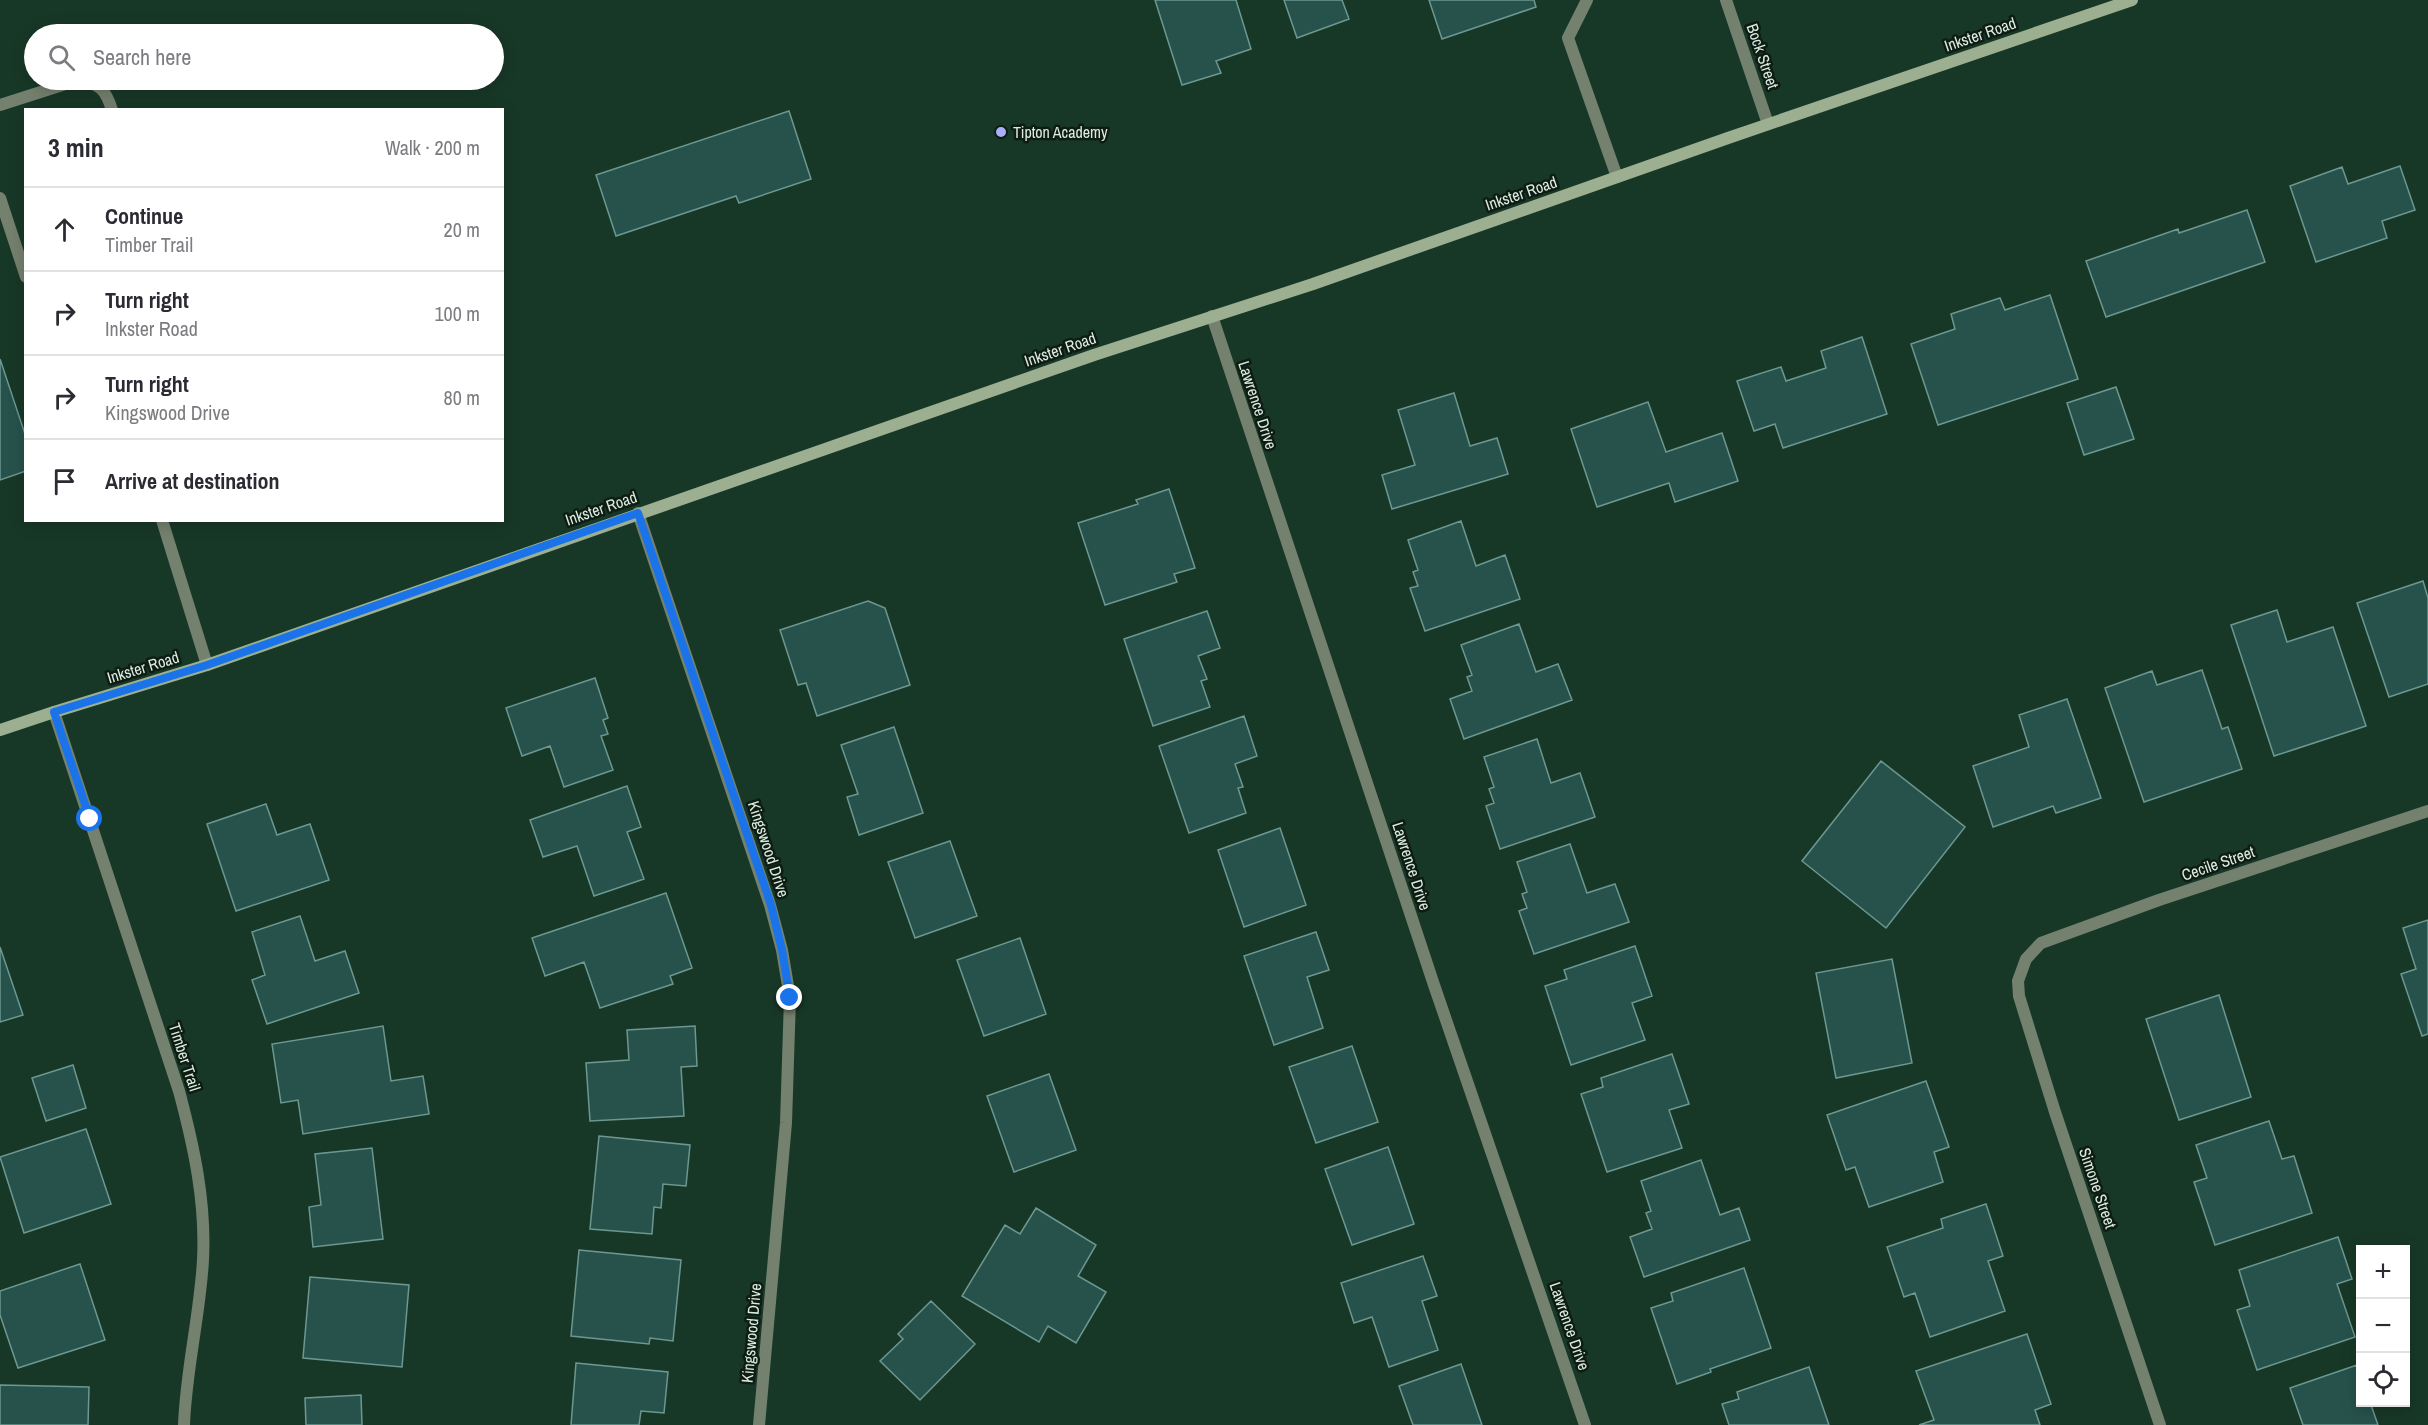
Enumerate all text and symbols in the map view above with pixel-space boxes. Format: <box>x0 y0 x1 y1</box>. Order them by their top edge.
street label: Inkster Road <box>1941 11 2019 57</box>
street label: Bock Street <box>1742 20 1785 92</box>
search box <box>24 24 504 90</box>
icon: search <box>45 41 78 74</box>
text: Search here <box>93 42 191 72</box>
place label: Tipton Academy <box>1013 121 1108 143</box>
marker: Tipton Academy <box>994 125 1008 139</box>
text: 3 min <box>48 130 104 165</box>
text: Walk · 200 m <box>385 134 480 161</box>
street label: Inkster Road <box>1482 170 1560 216</box>
text: Continue <box>105 201 183 231</box>
icon: ahead <box>48 213 81 246</box>
text: 20 m <box>444 216 480 243</box>
text: Timber Trail <box>105 231 193 258</box>
text: Turn right <box>105 285 189 315</box>
icon: right <box>48 297 81 330</box>
text: 100 m <box>434 300 480 327</box>
text: Inkster Road <box>105 315 198 342</box>
street label: Inkster Road <box>1021 326 1099 372</box>
street label: Lawrence Drive <box>1233 358 1283 452</box>
text: Turn right <box>105 369 189 399</box>
icon: right <box>48 381 81 414</box>
text: 80 m <box>444 384 480 411</box>
text: Kingswood Drive <box>105 399 230 426</box>
icon: arrive <box>48 465 81 498</box>
text: Arrive at destination <box>105 466 279 496</box>
street label: Inkster Road <box>562 485 640 531</box>
street label: Inkster Road <box>104 646 182 688</box>
street label: Kingswood Drive <box>743 798 795 900</box>
route start <box>76 805 102 831</box>
street label: Lawrence Drive <box>1387 819 1437 913</box>
street label: Cecile Street <box>2179 840 2258 886</box>
route end <box>776 984 802 1010</box>
street label: Timber Trail <box>164 1020 206 1094</box>
street label: Simone Street <box>2074 1145 2122 1232</box>
map controls <box>2356 1245 2410 1407</box>
button: + <box>2356 1245 2410 1299</box>
street label: Lawrence Drive <box>1545 1279 1595 1373</box>
street label: Kingswood Drive <box>736 1282 766 1384</box>
button: − <box>2356 1299 2410 1353</box>
button: locate <box>2356 1353 2410 1407</box>

